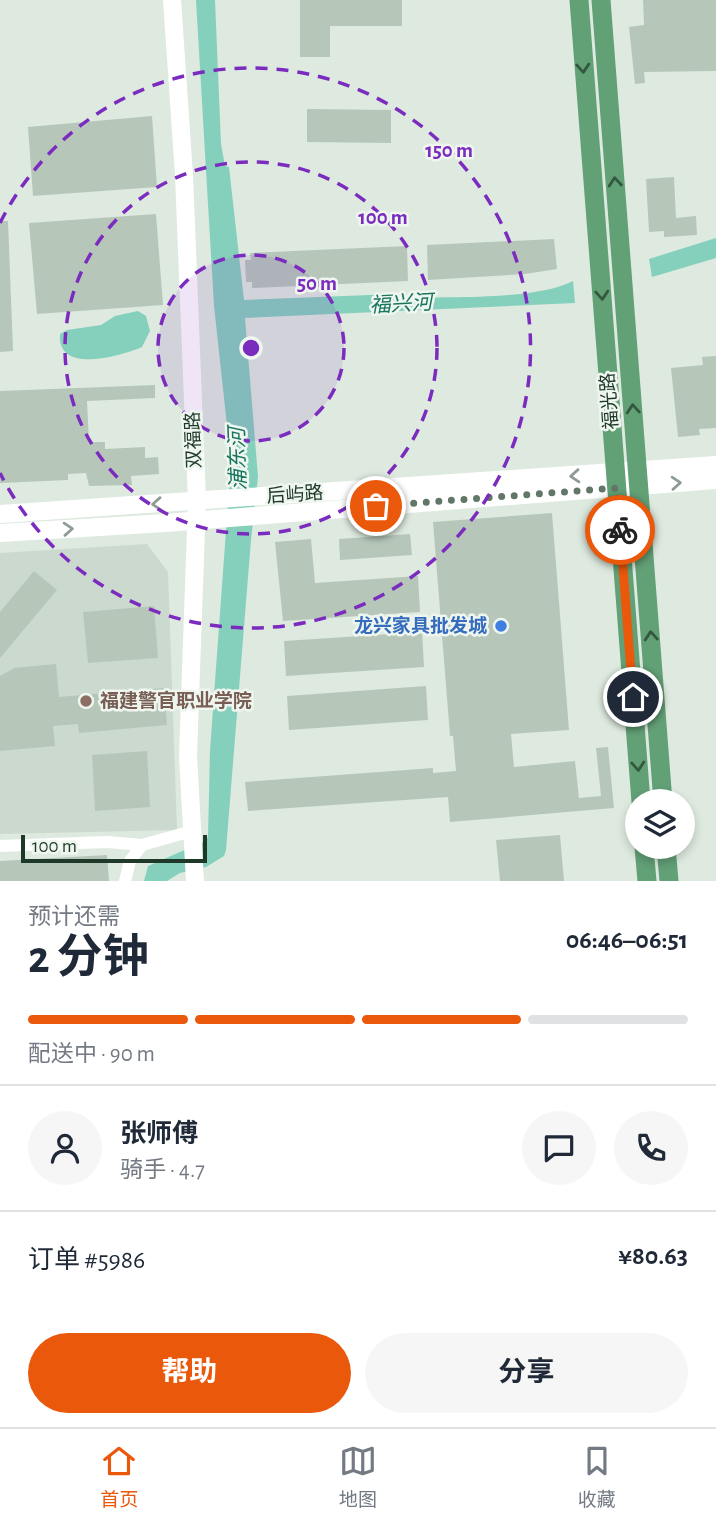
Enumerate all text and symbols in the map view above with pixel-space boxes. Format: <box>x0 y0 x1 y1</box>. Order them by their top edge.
one-way arrow <box>575 63 590 74</box>
text: 150 m <box>425 140 473 161</box>
one-way arrow <box>608 176 623 187</box>
text: 100 m <box>358 207 408 228</box>
text: 50 m <box>297 273 337 294</box>
one-way arrow <box>594 290 609 301</box>
water label: 福兴河 <box>369 291 437 316</box>
centre of rings <box>239 336 263 360</box>
street label: 福光路 <box>598 372 621 430</box>
one-way arrow <box>626 403 641 414</box>
street label: 双福路 <box>183 411 204 469</box>
water label: 浦东河 <box>225 423 250 491</box>
one-way arrow <box>569 468 580 483</box>
pin <box>346 476 406 536</box>
one-way arrow <box>671 476 682 491</box>
street label: 后屿路 <box>266 483 324 506</box>
icon: bag <box>357 487 395 525</box>
courier <box>585 495 655 565</box>
one-way arrow <box>151 496 162 511</box>
icon: bike <box>601 511 639 549</box>
one-way arrow <box>63 521 74 536</box>
place label: 龙兴家具批发城 <box>354 615 487 636</box>
marker: 龙兴家具批发城 <box>493 618 509 634</box>
one-way arrow <box>644 630 659 641</box>
pin <box>603 667 663 727</box>
icon: home <box>614 678 652 716</box>
place label: 福建警官职业学院 <box>100 690 252 711</box>
marker: 福建警官职业学院 <box>78 693 94 709</box>
one-way arrow <box>630 761 645 772</box>
map controls <box>625 789 695 859</box>
button: layers <box>625 789 695 859</box>
scale bar <box>21 832 206 864</box>
text: 100 m <box>32 837 77 856</box>
text: 预计还需 <box>28 906 120 929</box>
text: 06:46–06:51 <box>566 927 688 953</box>
text: 2 分钟 <box>28 935 149 981</box>
text: 配送中 · 90 m <box>28 1043 155 1066</box>
button: person <box>28 1111 102 1185</box>
button: chat <box>522 1111 596 1185</box>
button: phone <box>614 1111 688 1185</box>
text: 张师傅 <box>120 1121 198 1147</box>
text: 骑手 · 4.7 <box>120 1159 205 1182</box>
text: ¥80.63 <box>618 1243 688 1269</box>
text: 订单 #5986 <box>28 1247 145 1273</box>
button: 帮助 <box>28 1333 351 1413</box>
button: 分享 <box>365 1333 688 1413</box>
tab: 首页 <box>100 1442 138 1512</box>
tab: 地图 <box>339 1442 377 1512</box>
tab: 收藏 <box>578 1442 616 1512</box>

